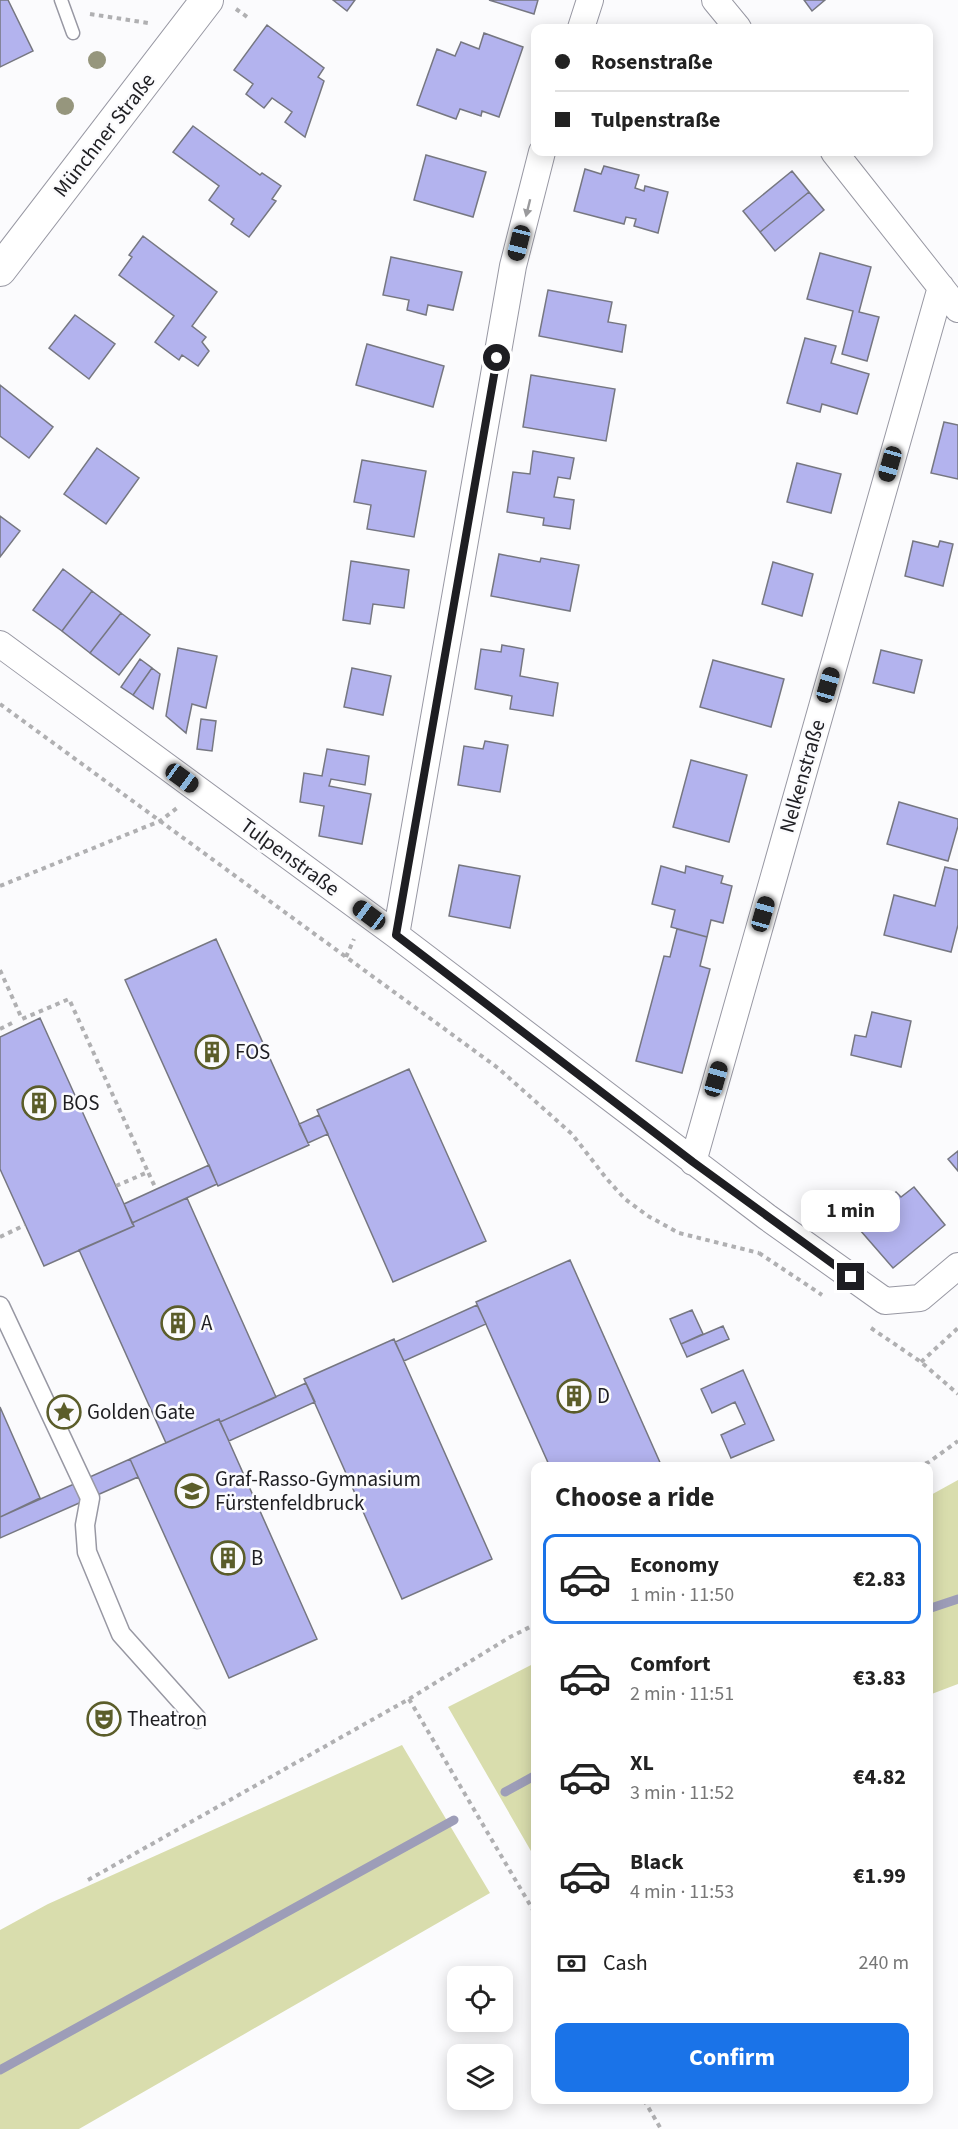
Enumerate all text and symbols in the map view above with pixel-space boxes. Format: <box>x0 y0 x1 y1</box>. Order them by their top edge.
text: Rosenstraße <box>591 46 713 78</box>
street label: Münchner Straße <box>46 67 162 203</box>
text: Tulpenstraße <box>591 104 720 136</box>
one-way arrow <box>523 199 532 217</box>
car <box>506 223 532 263</box>
route start <box>483 344 510 371</box>
car <box>876 444 904 484</box>
car <box>814 665 842 705</box>
street label: Nelkenstraße <box>772 716 832 836</box>
car <box>162 760 202 796</box>
street label: Tulpenstraße <box>234 811 346 903</box>
car <box>749 894 777 934</box>
car <box>349 897 389 933</box>
building icon: FOS <box>194 1034 230 1070</box>
place label: FOS <box>235 1037 270 1067</box>
car <box>702 1059 730 1099</box>
building icon: BOS <box>21 1085 57 1121</box>
place label: BOS <box>62 1088 100 1118</box>
callout: 1 min <box>802 1190 900 1232</box>
text: 1 min <box>826 1197 875 1225</box>
route end <box>837 1263 864 1290</box>
building icon: A <box>160 1305 196 1341</box>
place label: A <box>201 1308 213 1338</box>
building icon: D <box>556 1378 592 1414</box>
place label: D <box>597 1381 610 1411</box>
place icon: Golden Gate <box>46 1394 82 1430</box>
place label: Golden Gate <box>87 1397 195 1427</box>
place label: Graf-Rasso-Gymnasium Fürstenfeldbruck <box>215 1464 421 1518</box>
school or university icon: Graf-Rasso-Gymnasium Fürstenfeldbruck <box>174 1473 210 1509</box>
text: Choose a ride <box>555 1478 715 1517</box>
building icon: B <box>210 1540 246 1576</box>
place label: B <box>251 1543 263 1573</box>
text: Economy <box>630 1549 719 1581</box>
icon: car <box>558 1552 612 1606</box>
text: €2.83 <box>853 1563 906 1595</box>
text: 1 min · 11:50 <box>630 1581 734 1609</box>
text: Comfort <box>630 1648 711 1680</box>
icon: car <box>558 1651 612 1705</box>
text: €3.83 <box>853 1662 906 1694</box>
text: 2 min · 11:51 <box>630 1680 734 1708</box>
theatre icon: Theatron <box>86 1701 122 1737</box>
place label: Theatron <box>127 1704 207 1734</box>
text: XL <box>630 1747 654 1779</box>
icon: car <box>558 1750 612 1804</box>
text: €4.82 <box>853 1761 906 1793</box>
text: 3 min · 11:52 <box>630 1779 734 1807</box>
text: Black <box>630 1846 684 1878</box>
icon: car <box>558 1849 612 1903</box>
text: €1.99 <box>853 1860 906 1892</box>
text: 4 min · 11:53 <box>630 1878 734 1906</box>
icon: cash <box>555 1947 588 1980</box>
text: Cash <box>603 1947 648 1979</box>
text: 240 m <box>859 1949 909 1977</box>
map controls <box>447 1966 513 2110</box>
button: locate <box>447 1966 513 2032</box>
button: Confirm <box>555 2023 909 2092</box>
button: layers <box>447 2044 513 2110</box>

